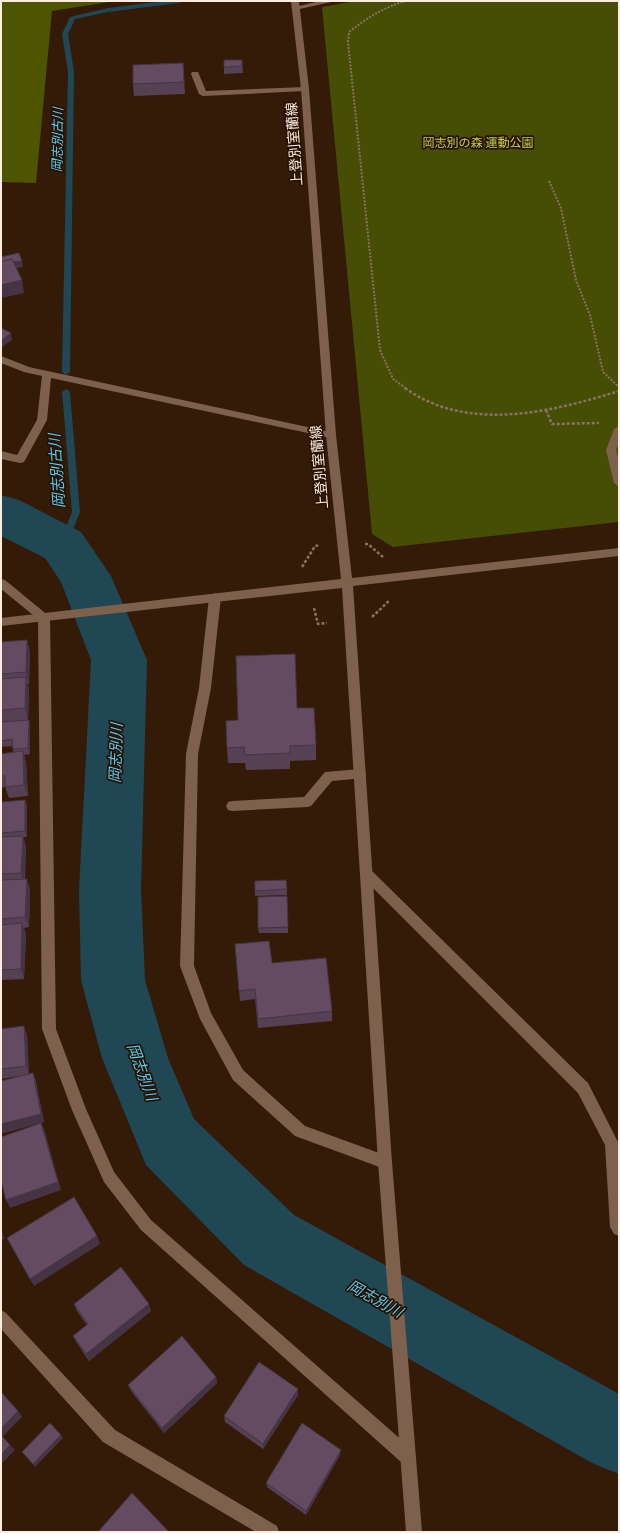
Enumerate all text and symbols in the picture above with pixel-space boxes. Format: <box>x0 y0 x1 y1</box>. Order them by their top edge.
street label: 上登別室蘭線 <box>283 101 306 186</box>
water label: 岡志別古川 <box>49 105 66 173</box>
park label: 岡志別の森 運動公園 <box>423 136 533 150</box>
street label: 上登別室蘭線 <box>307 424 332 510</box>
water label: 岡志別古川 <box>45 431 69 509</box>
water label: 岡志別川 <box>106 721 126 783</box>
water label: 岡志別川 <box>123 1041 161 1105</box>
water label: 岡志別川 <box>344 1277 407 1322</box>

